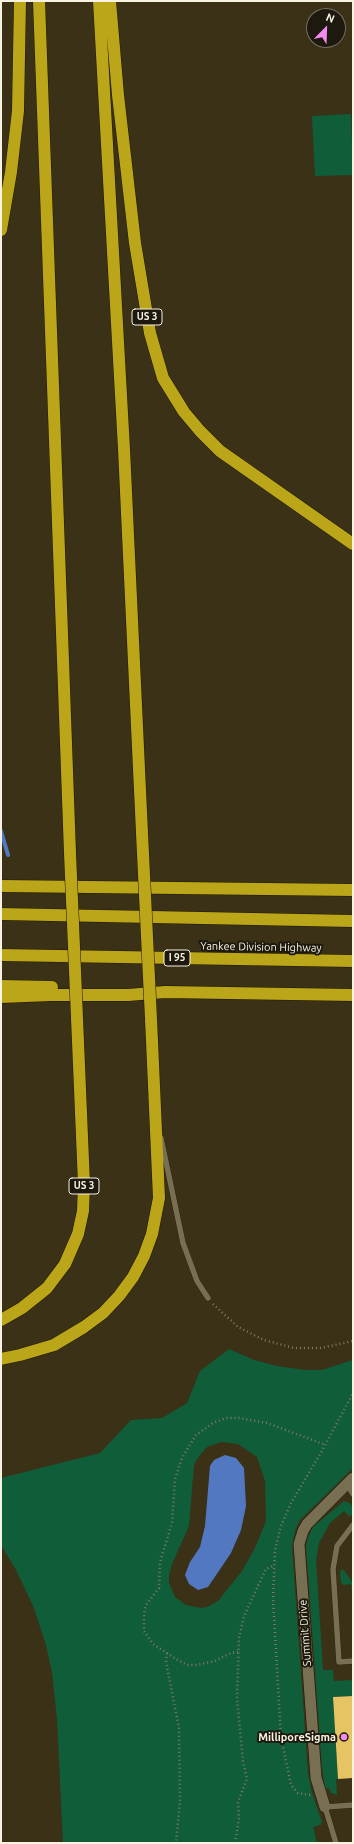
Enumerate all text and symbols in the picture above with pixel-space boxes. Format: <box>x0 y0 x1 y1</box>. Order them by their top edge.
north arrow <box>306 8 346 48</box>
text: N <box>324 11 336 25</box>
road number: US 3 <box>132 309 162 325</box>
street label: Yankee Division Highway <box>200 939 322 955</box>
road number: I 95 <box>164 950 190 966</box>
road number: US 3 <box>69 1178 99 1194</box>
street label: Summit Drive <box>296 1599 314 1667</box>
place label: MilliporeSigma <box>258 1730 336 1744</box>
marker: MilliporeSigma <box>339 1732 349 1742</box>

